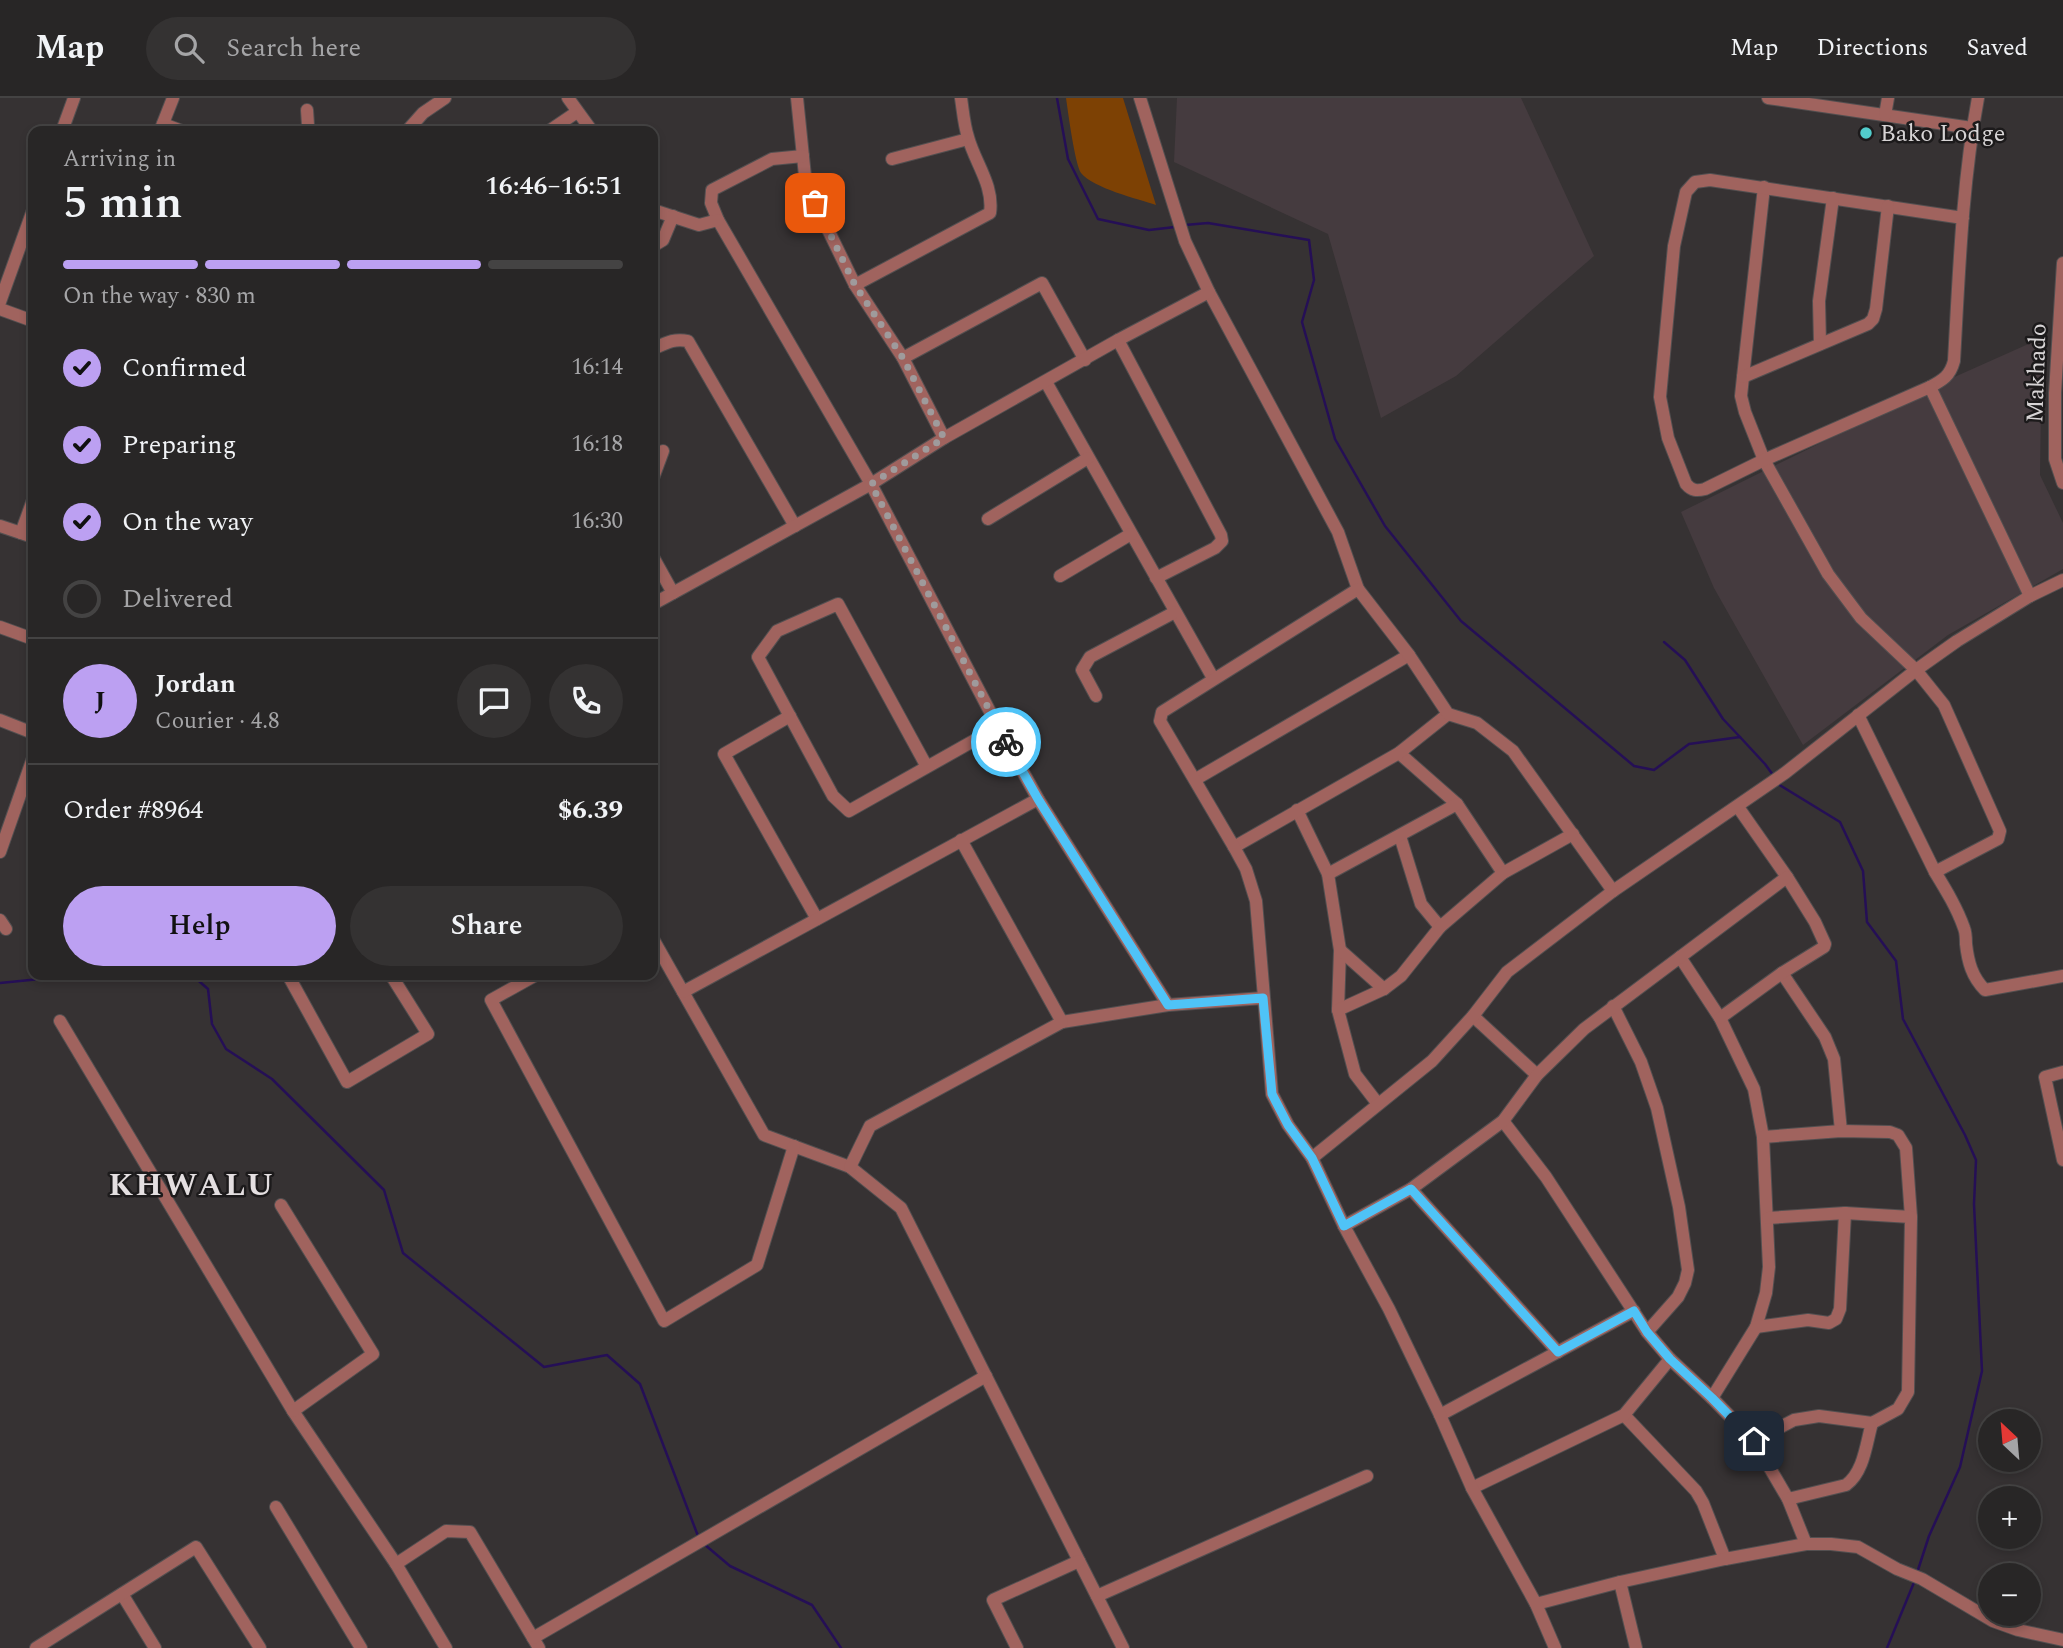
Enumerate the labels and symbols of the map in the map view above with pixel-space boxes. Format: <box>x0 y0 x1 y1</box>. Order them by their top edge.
place label: Bako Lodge <box>1880 116 2005 152</box>
marker: Bako Lodge <box>1858 125 1874 141</box>
pin <box>785 173 845 233</box>
street label: Makhado <box>2017 323 2057 424</box>
courier <box>971 707 1041 777</box>
district label: KHWALU <box>109 1161 275 1210</box>
north arrow <box>1978 1409 2040 1472</box>
pin <box>1724 1411 1784 1471</box>

